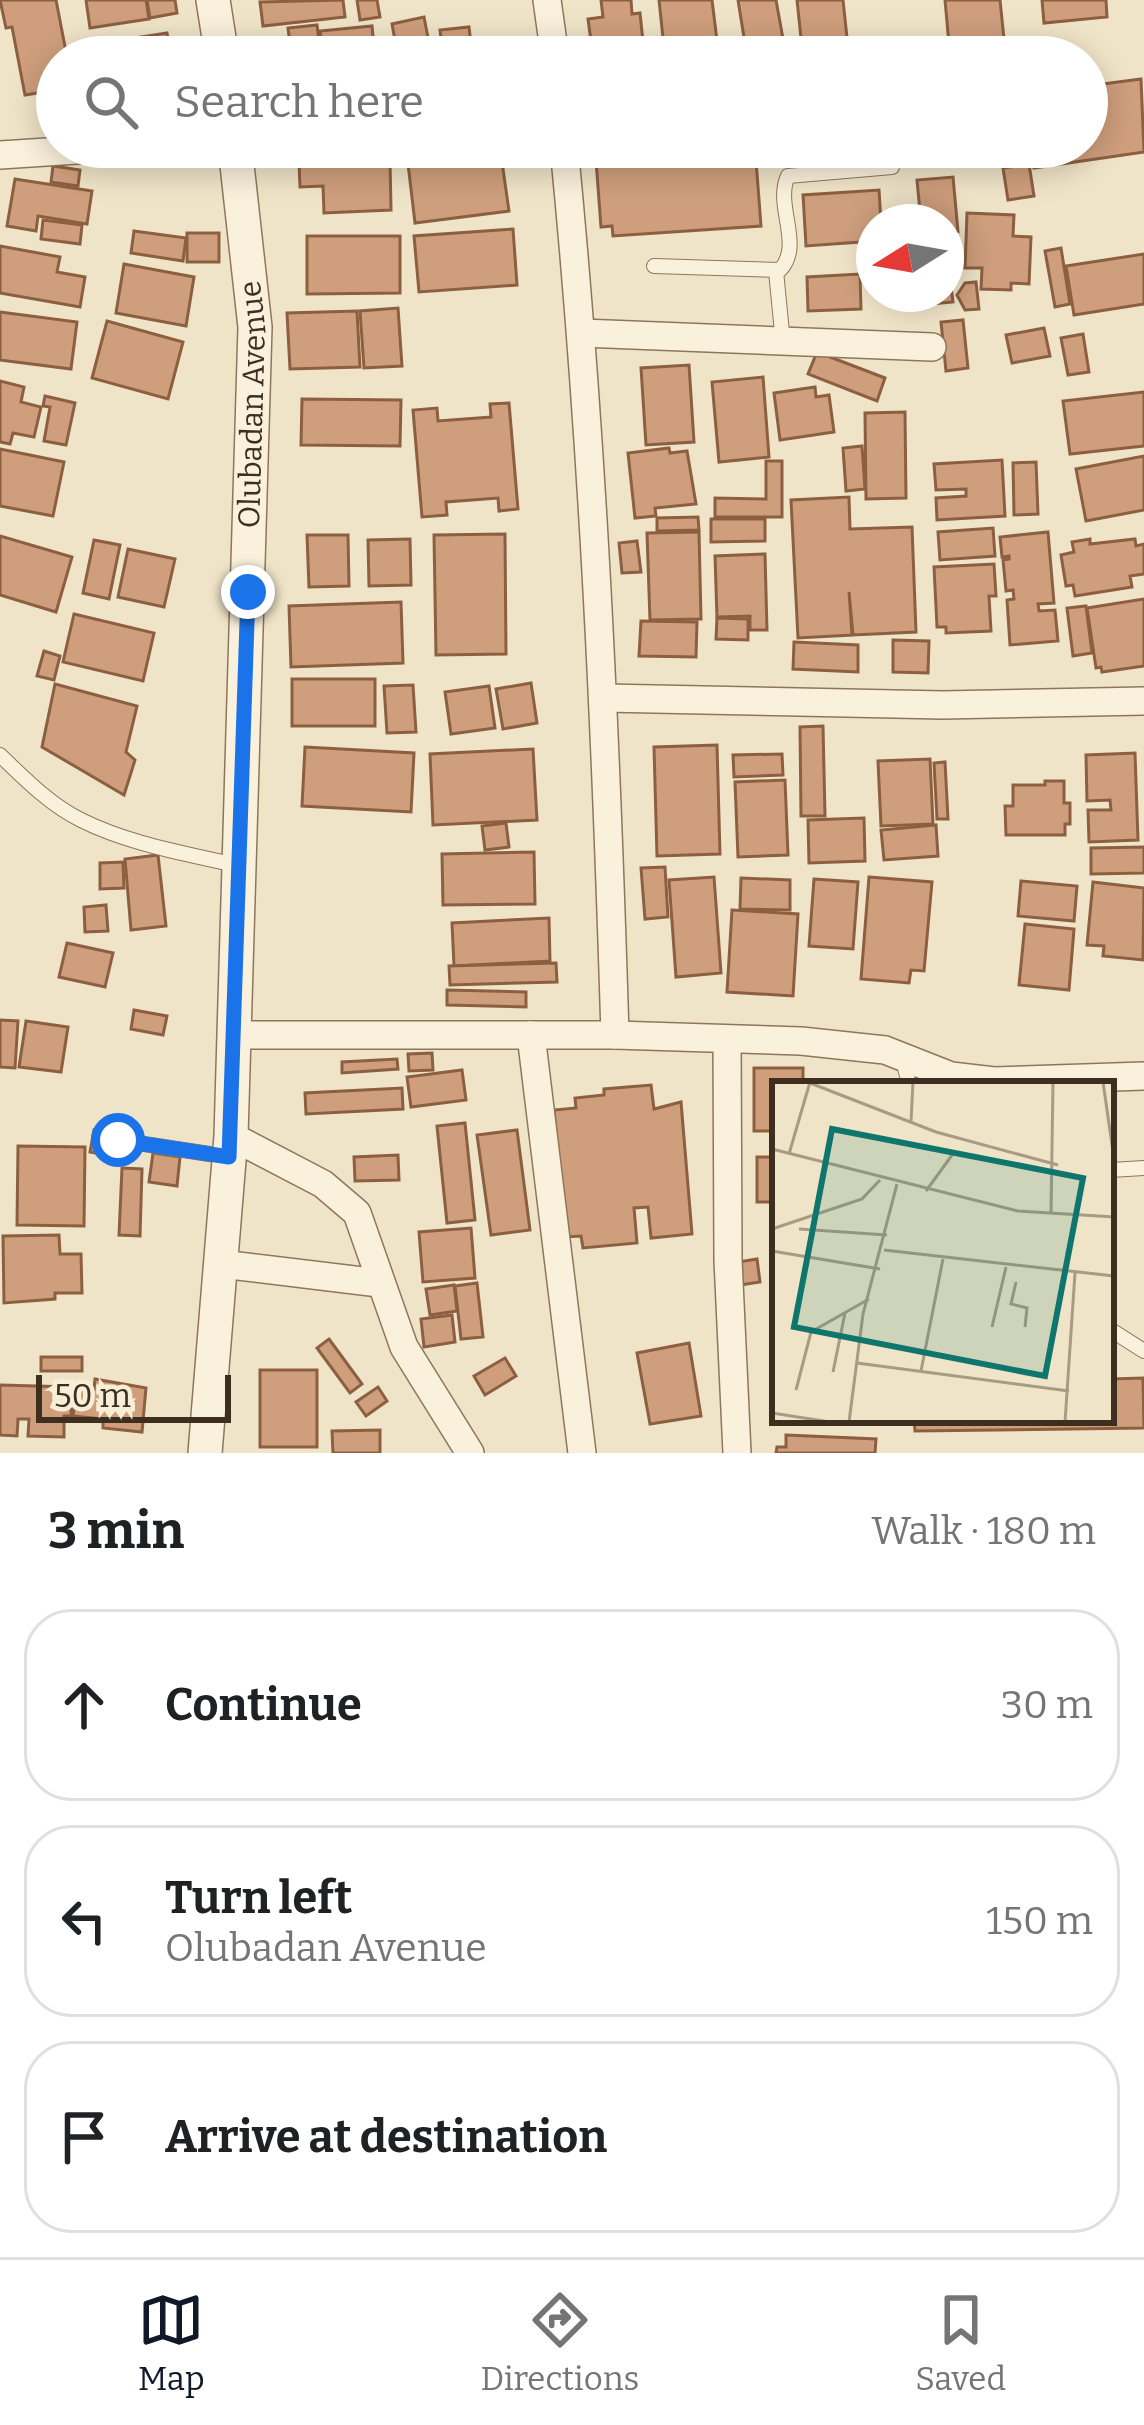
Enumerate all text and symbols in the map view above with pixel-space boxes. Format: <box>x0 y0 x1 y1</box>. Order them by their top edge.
search box <box>36 36 1108 168</box>
icon: search <box>78 69 144 135</box>
text: Search here <box>174 75 424 129</box>
north arrow <box>856 204 964 312</box>
street label: Olubadan Avenue <box>231 279 274 529</box>
route end <box>221 565 275 619</box>
inset map <box>772 1081 1114 1423</box>
route start <box>91 1113 145 1167</box>
scale bar <box>36 1369 231 1422</box>
text: 50 m <box>54 1376 131 1416</box>
text: 3 min <box>48 1500 184 1562</box>
text: Walk · 180 m <box>872 1508 1096 1554</box>
icon: ahead <box>51 1672 117 1738</box>
text: Continue <box>165 1678 362 1732</box>
text: 30 m <box>1001 1682 1093 1728</box>
text: Turn left <box>165 1871 352 1925</box>
icon: left <box>51 1888 117 1954</box>
text: 150 m <box>986 1898 1093 1944</box>
text: Olubadan Avenue <box>165 1925 487 1971</box>
icon: arrive <box>51 2104 117 2170</box>
text: Arrive at destination <box>165 2110 607 2164</box>
tab: Map <box>138 2287 205 2399</box>
tab: Directions <box>481 2287 639 2399</box>
tab: Saved <box>915 2287 1006 2399</box>

